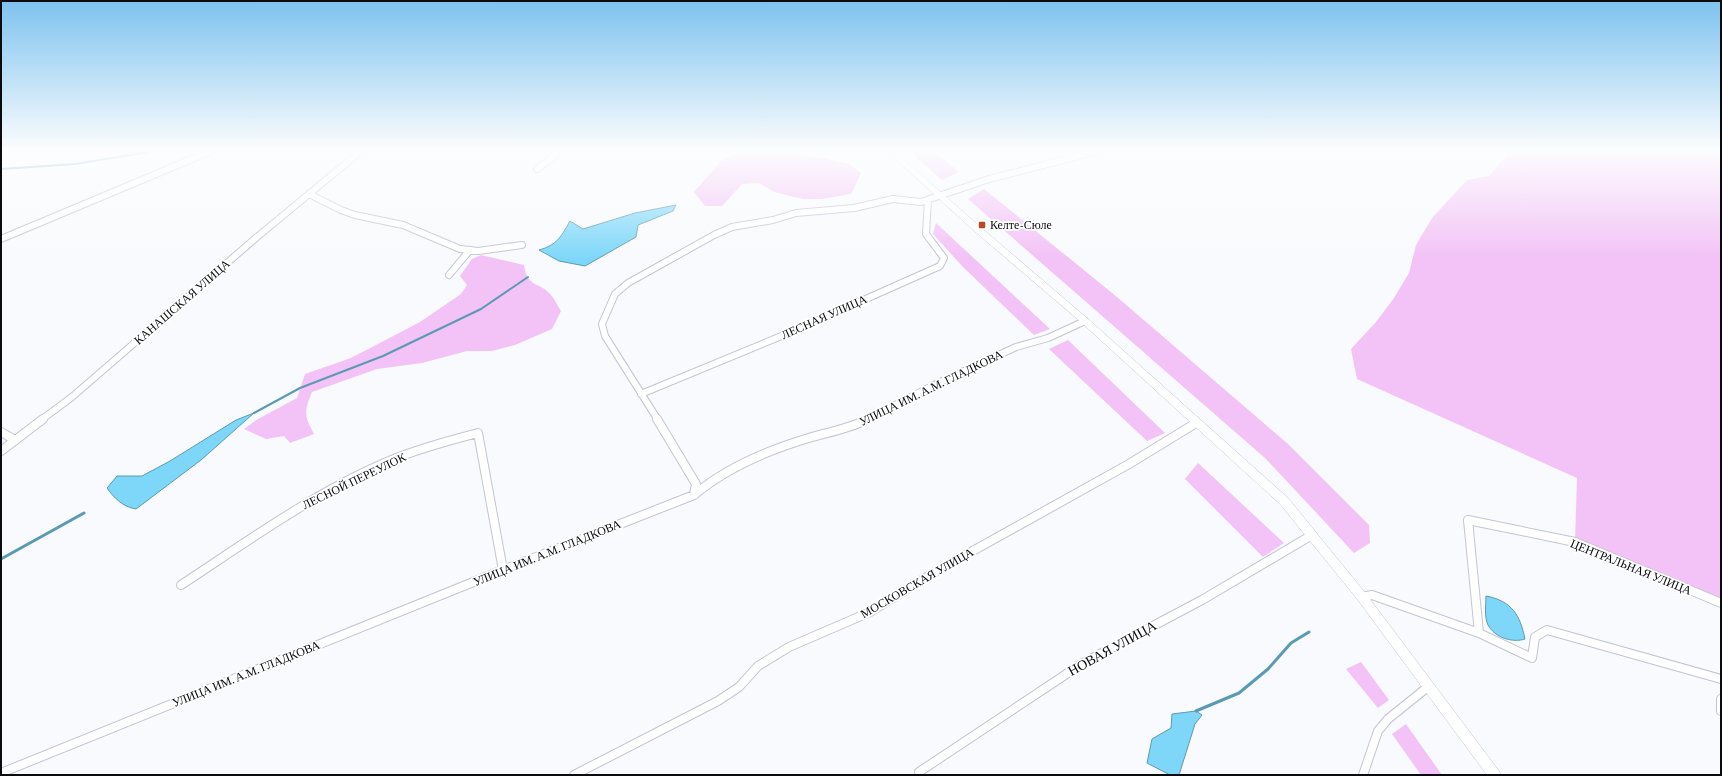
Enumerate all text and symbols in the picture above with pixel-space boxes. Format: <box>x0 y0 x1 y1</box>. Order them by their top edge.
place label: Келте-Сюле <box>990 218 1052 232</box>
marker: Келте-Сюле <box>977 220 987 230</box>
street label: КАНАШСКАЯ УЛИЦА <box>131 256 233 347</box>
street label: ЛЕСНАЯ УЛИЦА <box>779 292 869 342</box>
street label: УЛИЦА ИМ. А.М. ГЛАДКОВА <box>857 347 1005 429</box>
street label: ЛЕСНОЙ ПЕРЕУЛОК <box>300 449 409 512</box>
street label: УЛИЦА ИМ. А.М. ГЛАДКОВА <box>471 517 623 589</box>
street label: ЦЕНТРАЛЬНАЯ УЛИЦА <box>1568 536 1694 598</box>
street label: МОСКОВСКАЯ УЛИЦА <box>858 545 976 621</box>
street label: НОВАЯ УЛИЦА <box>1065 617 1160 679</box>
street label: УЛИЦА ИМ. А.М. ГЛАДКОВА <box>170 638 322 710</box>

